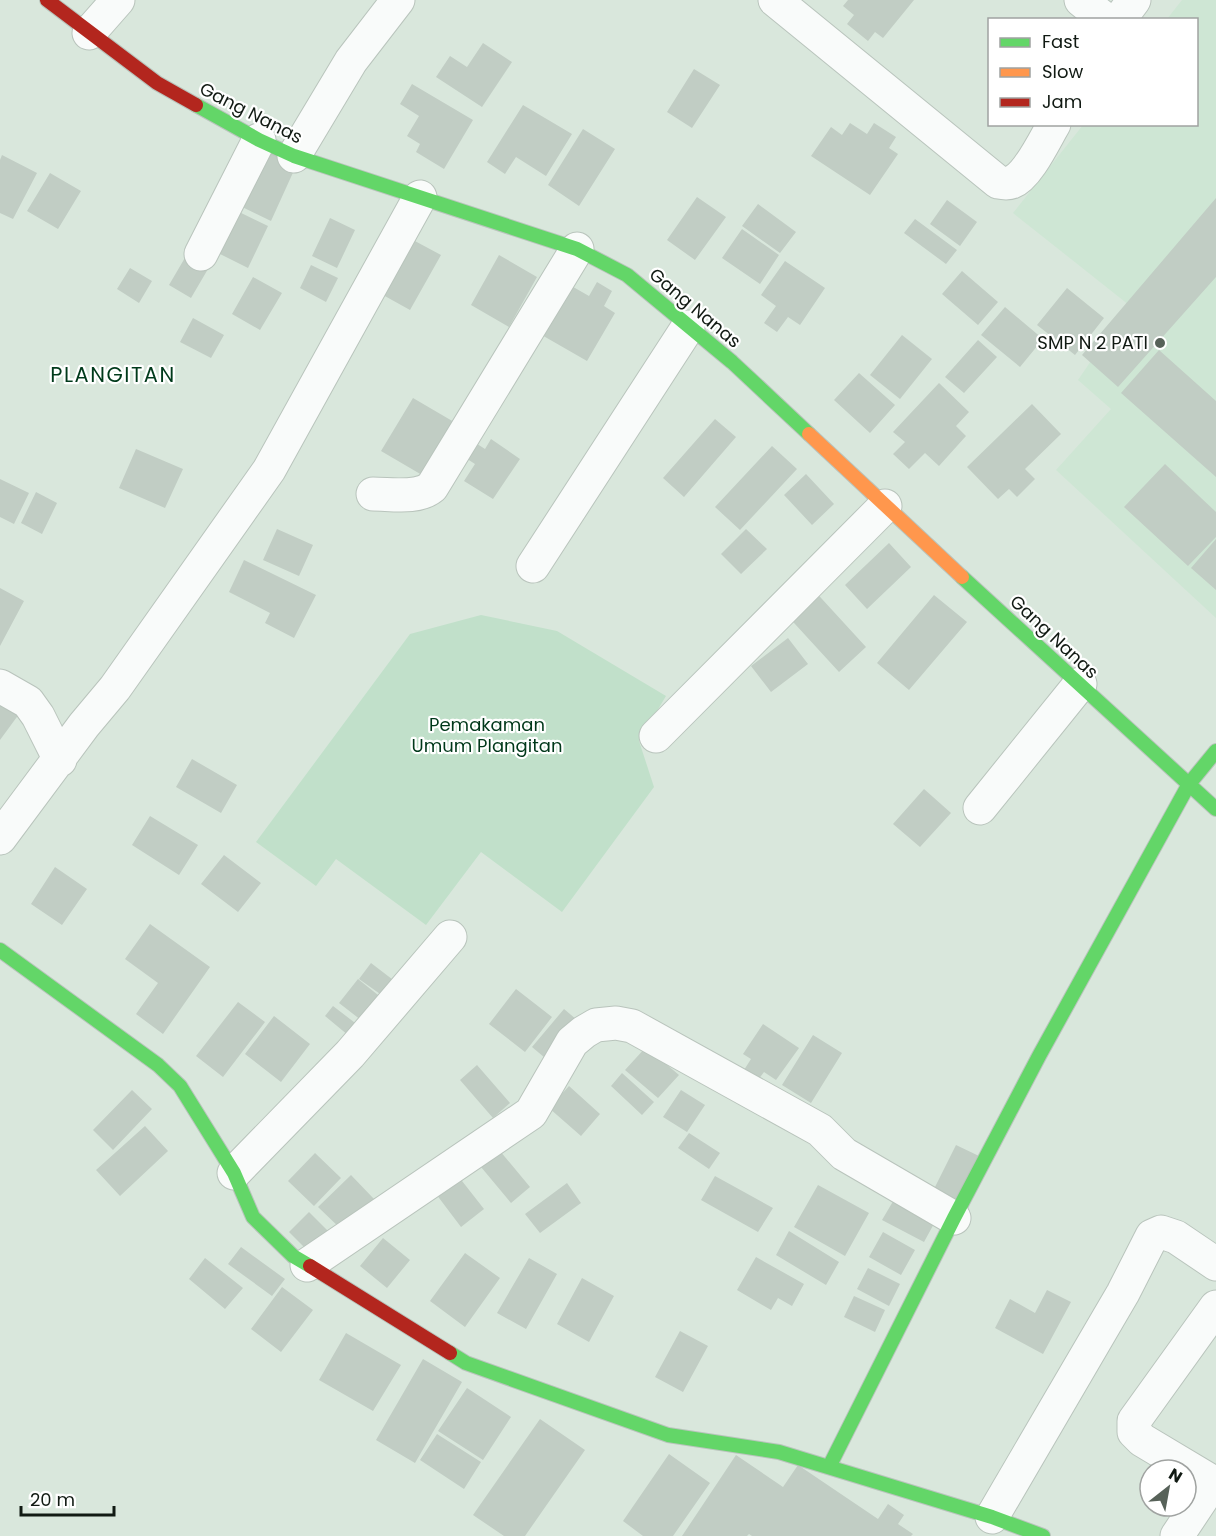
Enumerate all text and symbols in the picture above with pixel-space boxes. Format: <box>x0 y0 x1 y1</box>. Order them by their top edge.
legend <box>988 18 1198 126</box>
text: Fast <box>1042 29 1079 54</box>
text: Slow <box>1042 59 1084 84</box>
street label: Gang Nanas <box>195 76 307 149</box>
text: Jam <box>1042 89 1082 114</box>
street label: Gang Nanas <box>644 262 746 353</box>
place label: SMP N 2 PATI <box>1037 330 1148 355</box>
marker: SMP N 2 PATI <box>1153 336 1167 350</box>
district label: PLANGITAN <box>50 360 176 389</box>
street label: Gang Nanas <box>1005 589 1104 684</box>
park label: Pemakaman Umum Plangitan <box>412 712 562 758</box>
north arrow <box>1138 1458 1198 1518</box>
text: N <box>1164 1463 1187 1489</box>
scale bar <box>21 1479 114 1517</box>
text: 20 m <box>30 1487 75 1512</box>

